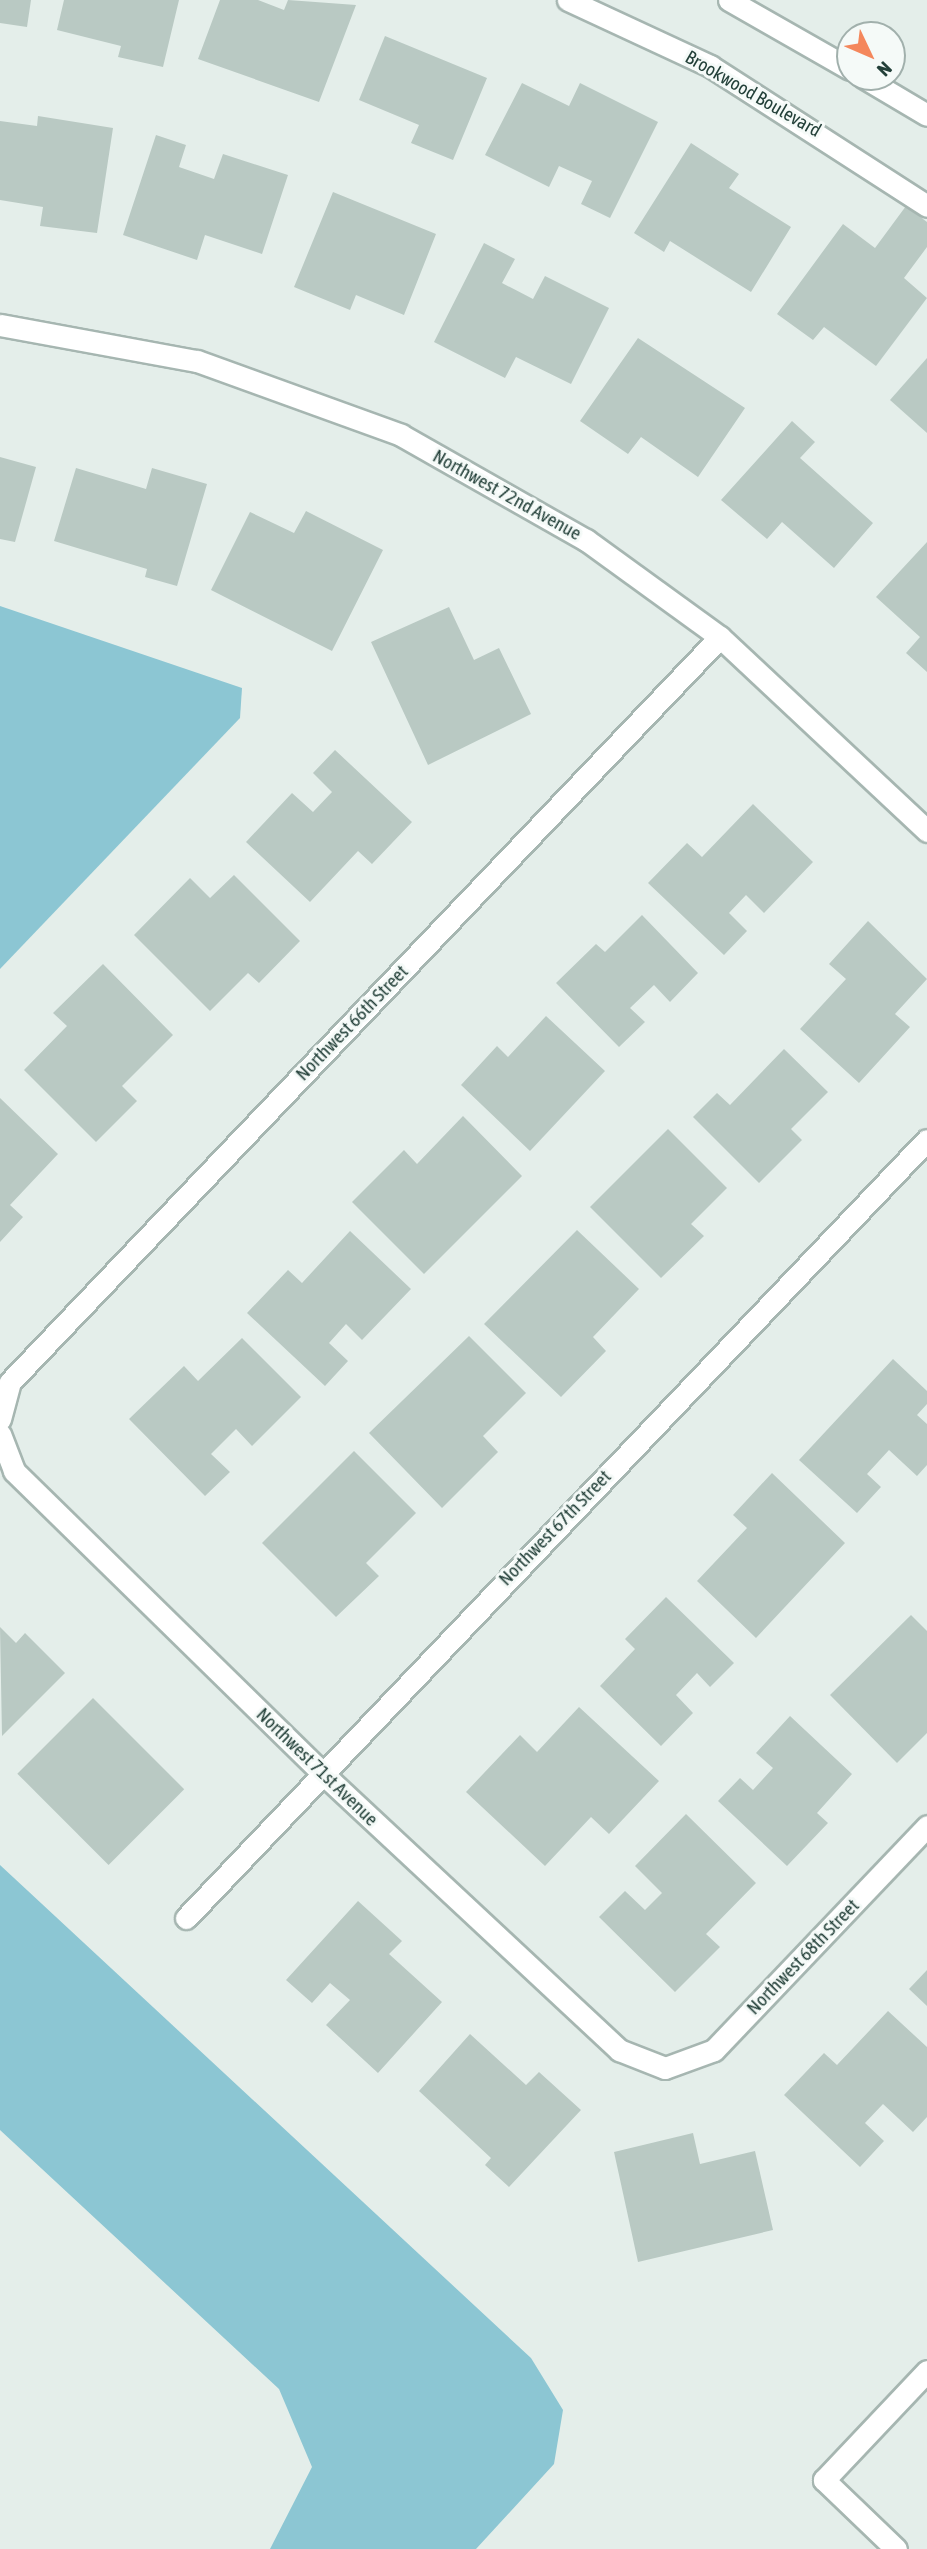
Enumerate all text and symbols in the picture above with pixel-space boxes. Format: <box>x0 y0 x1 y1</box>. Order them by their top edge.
north arrow <box>836 21 906 91</box>
street label: Brookwood Boulevard <box>681 46 825 142</box>
text: N <box>873 58 896 81</box>
street label: Northwest 72nd Avenue <box>429 445 585 545</box>
street label: Northwest 66th Street <box>291 961 413 1085</box>
street label: Northwest 67th Street <box>494 1466 616 1590</box>
street label: Northwest 71st Avenue <box>252 1703 382 1831</box>
street label: Northwest 68th Street <box>742 1895 864 2019</box>

